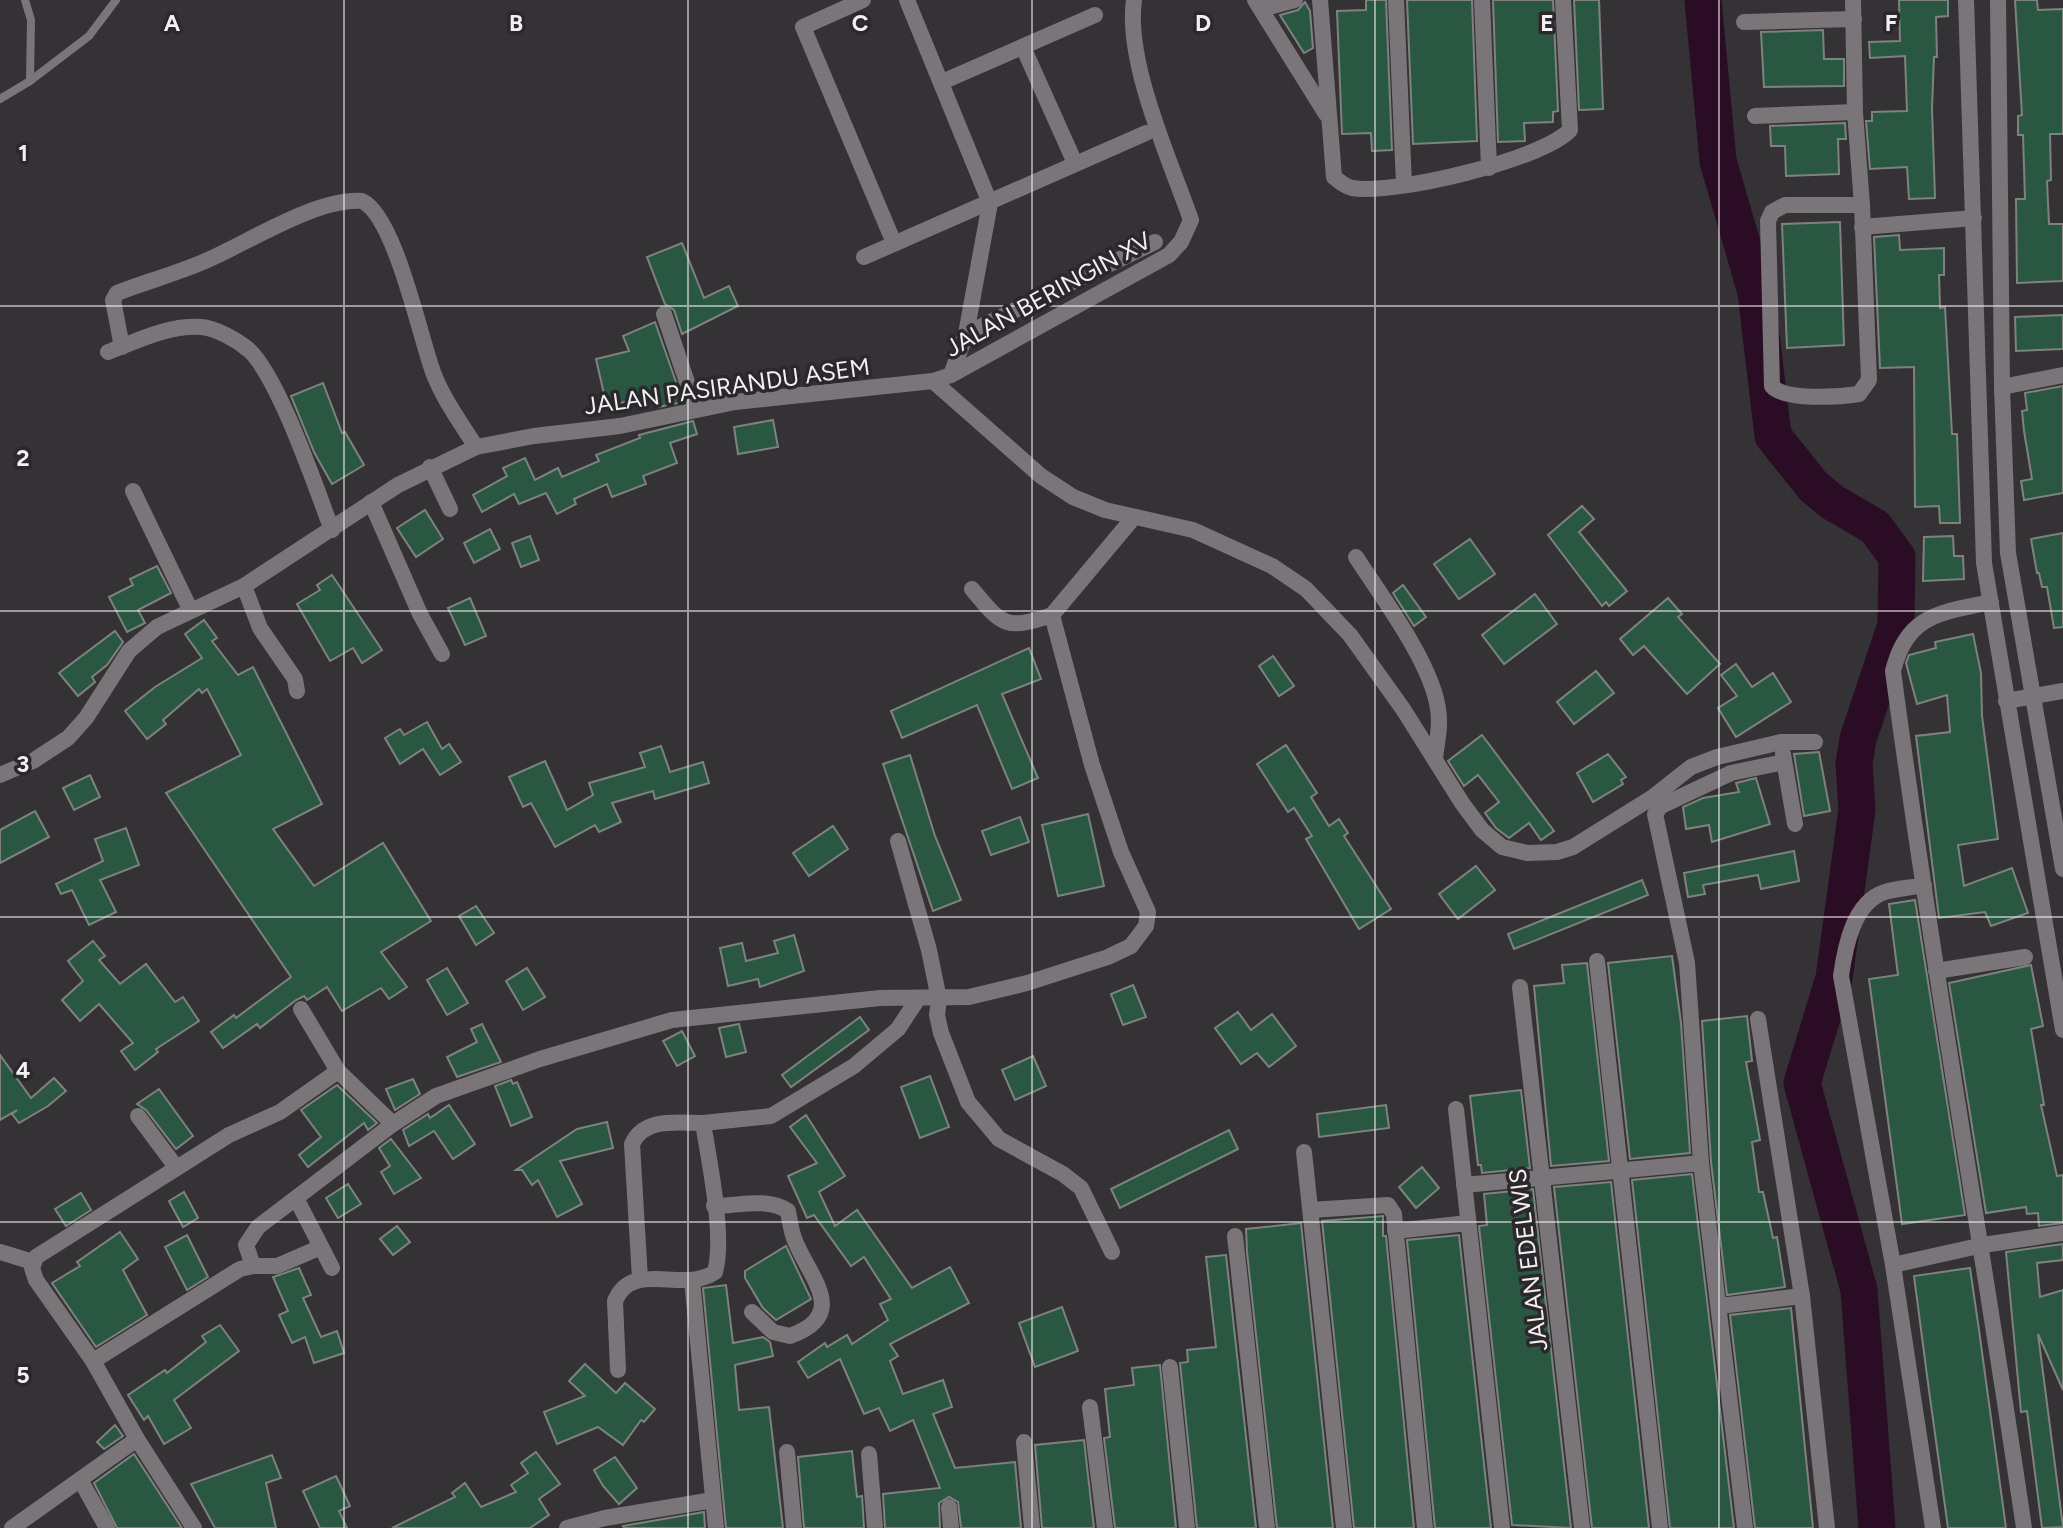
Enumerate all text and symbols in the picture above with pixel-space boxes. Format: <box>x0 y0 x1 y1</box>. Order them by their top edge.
text: A <box>164 9 181 37</box>
text: B <box>509 9 523 37</box>
text: C <box>852 9 869 37</box>
text: D <box>1195 9 1211 37</box>
text: E <box>1540 9 1554 37</box>
text: F <box>1885 9 1898 37</box>
text: 1 <box>18 139 28 167</box>
street label: JALAN BERINGIN XV <box>940 225 1156 363</box>
street label: JALAN PASIRANDU ASEM <box>582 352 872 420</box>
text: 2 <box>16 444 30 472</box>
text: 3 <box>17 750 29 778</box>
text: 4 <box>16 1056 30 1084</box>
street label: JALAN EDELWIS <box>1502 1167 1554 1353</box>
text: 5 <box>16 1361 30 1389</box>

